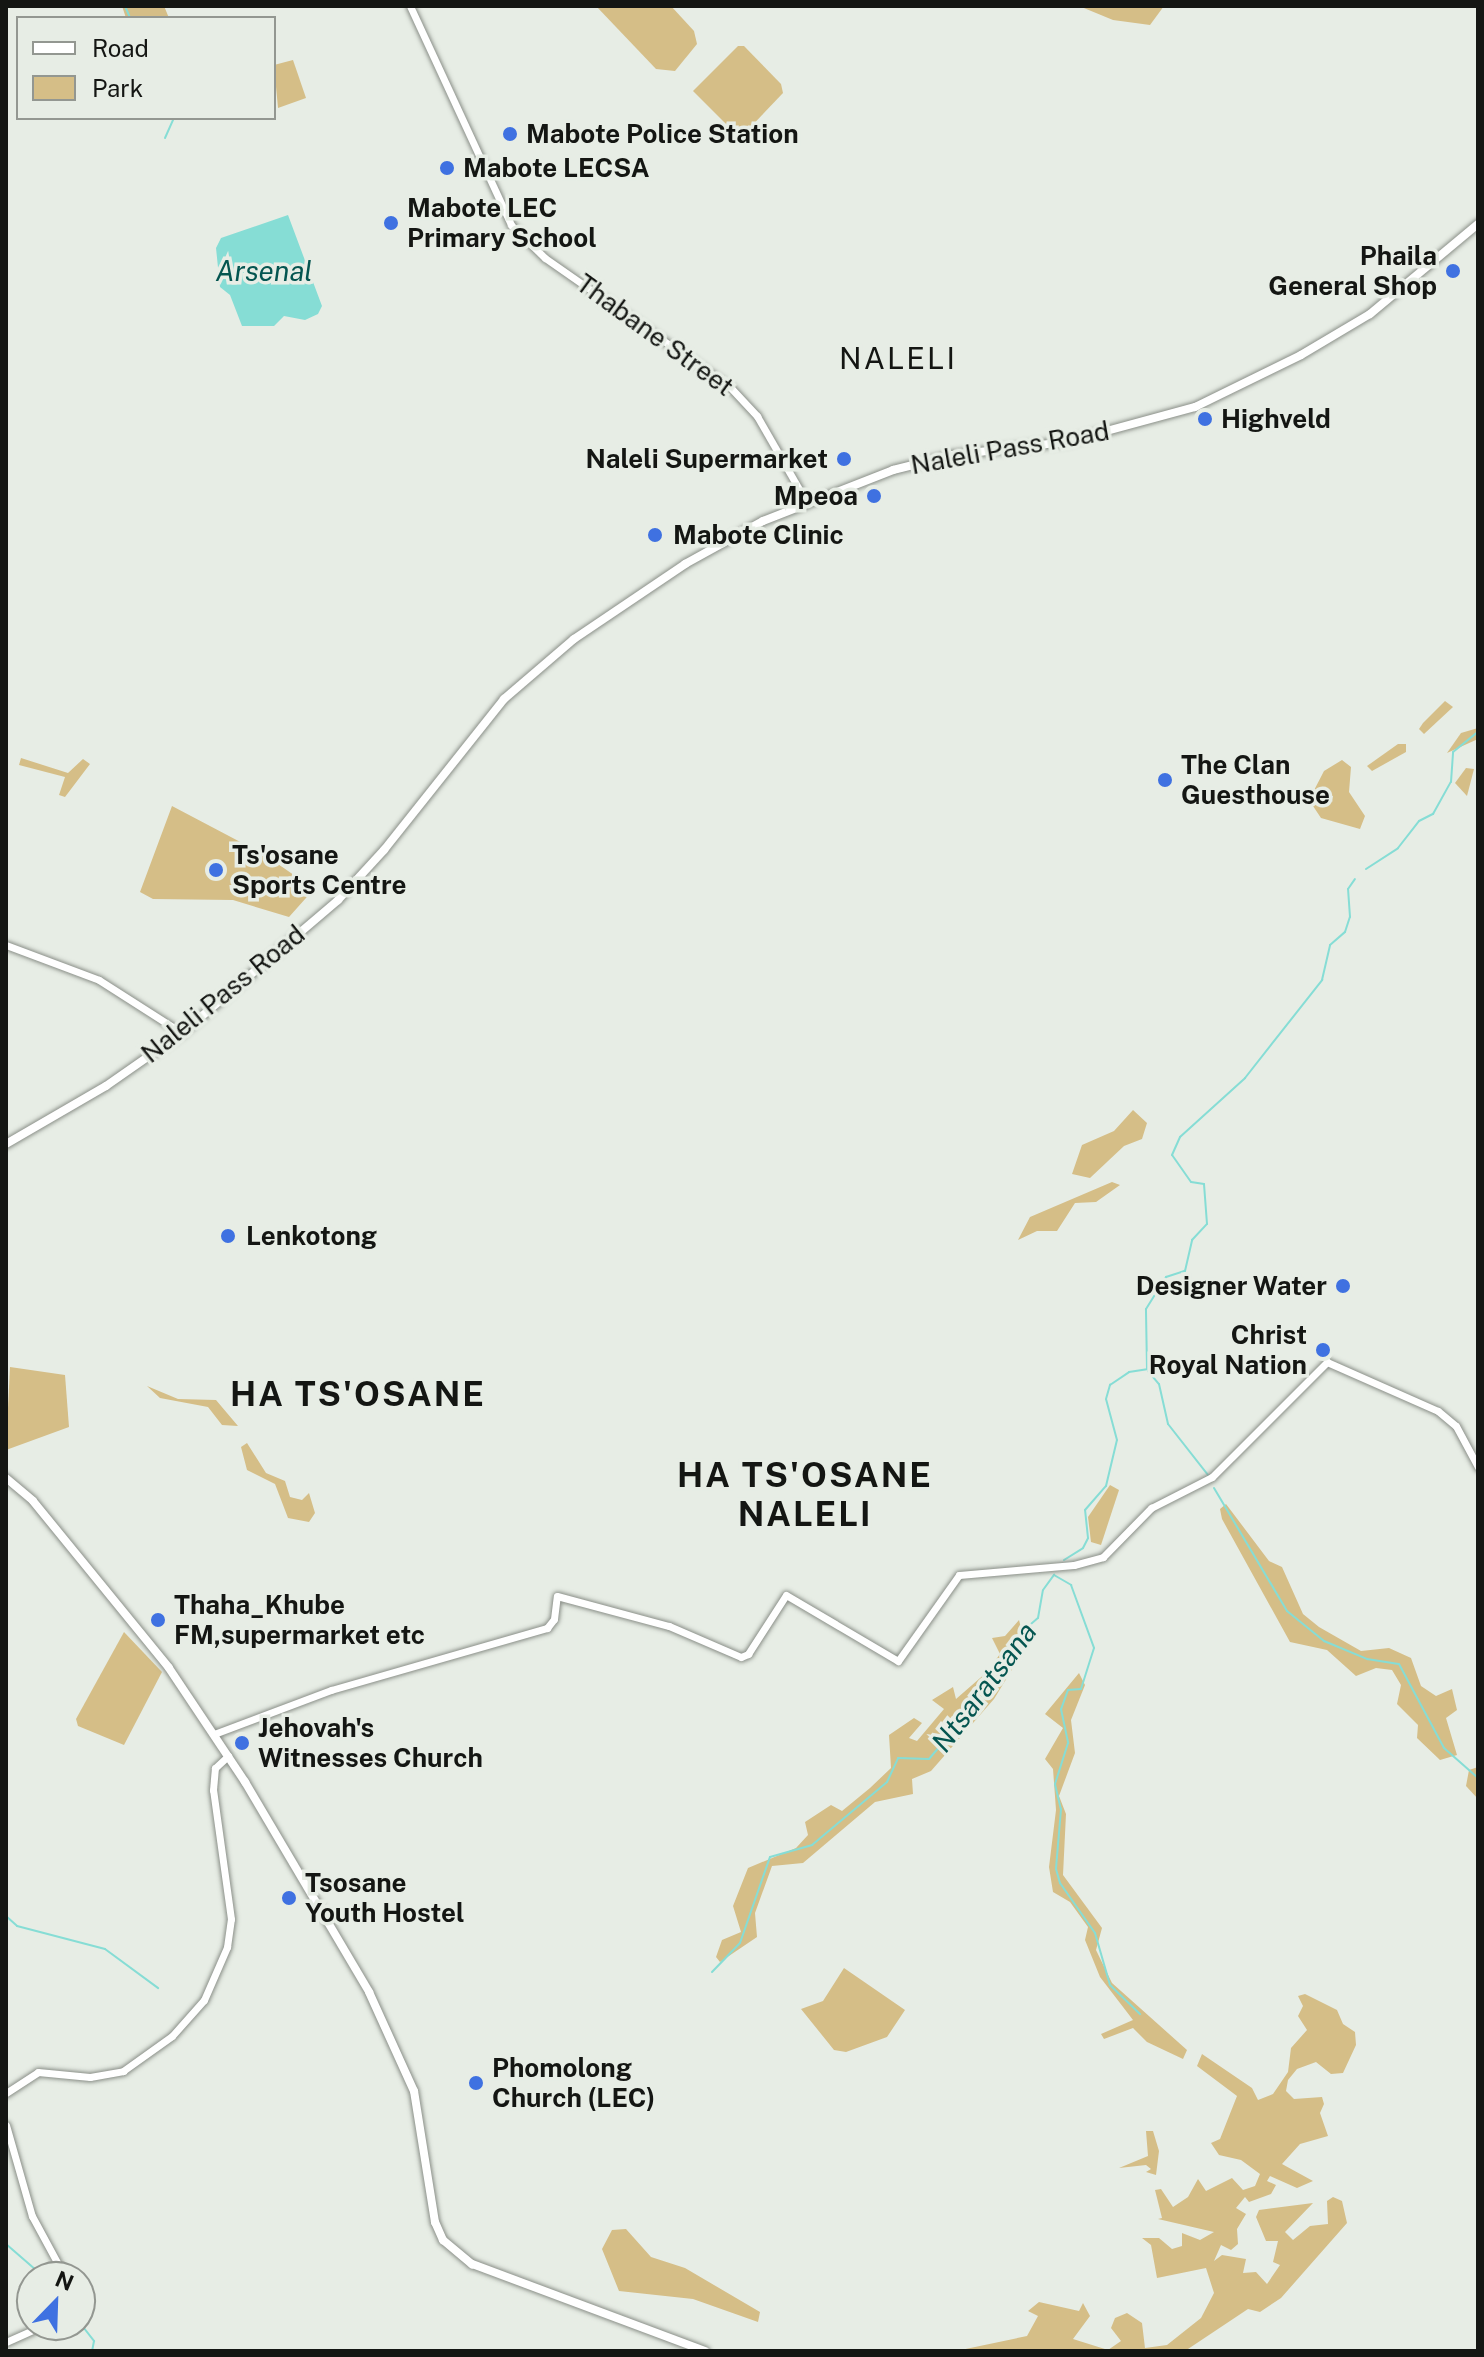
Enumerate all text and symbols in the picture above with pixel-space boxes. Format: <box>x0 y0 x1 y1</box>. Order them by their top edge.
legend <box>16 16 276 120</box>
text: Road <box>92 34 149 62</box>
text: Park <box>92 74 143 102</box>
place label: Mabote Police Station <box>526 118 799 150</box>
marker: Mabote Police Station <box>501 125 519 143</box>
place label: Mabote LECSA <box>463 152 650 184</box>
marker: Mabote LECSA <box>438 159 456 177</box>
place label: Mabote LEC Primary School <box>407 192 597 254</box>
marker: Mabote LEC Primary School <box>382 214 400 232</box>
place label: Phaila General Shop <box>1268 240 1437 302</box>
water label: Arsenal <box>215 254 313 288</box>
marker: Phaila General Shop <box>1444 262 1462 280</box>
street label: Thabane Street <box>570 268 740 402</box>
district label: NALELI <box>839 340 957 376</box>
place label: Highveld <box>1221 403 1331 435</box>
marker: Highveld <box>1196 410 1214 428</box>
street label: Naleli Pass Road <box>908 415 1112 481</box>
place label: Naleli Supermarket <box>586 443 828 475</box>
marker: Naleli Supermarket <box>835 450 853 468</box>
place label: Mpeoa <box>774 480 858 512</box>
marker: Mpeoa <box>865 487 883 505</box>
place label: Mabote Clinic <box>673 519 844 551</box>
marker: Mabote Clinic <box>644 524 666 546</box>
place label: The Clan Guesthouse <box>1181 749 1330 810</box>
marker: The Clan Guesthouse <box>1156 771 1174 789</box>
place label: Ts'osane Sports Centre <box>232 839 407 900</box>
marker: Ts'osane Sports Centre <box>207 861 225 879</box>
street label: Naleli Pass Road <box>135 919 311 1069</box>
place label: Lenkotong <box>246 1220 377 1252</box>
marker: Lenkotong <box>217 1225 239 1247</box>
place label: Designer Water <box>1135 1270 1327 1302</box>
marker: Designer Water <box>1334 1277 1352 1295</box>
place label: Christ Royal Nation <box>1149 1319 1307 1380</box>
marker: Christ Royal Nation <box>1314 1341 1332 1359</box>
district label: HA TS'OSANE <box>230 1375 486 1415</box>
district label: HA TS'OSANE NALELI <box>677 1455 933 1534</box>
place label: Thaha_Khube FM,supermarket etc <box>174 1589 425 1650</box>
marker: Thaha_Khube FM,supermarket etc <box>149 1611 167 1629</box>
water label: Ntsaratsana <box>924 1616 1044 1758</box>
place label: Jehovah's Witnesses Church <box>258 1712 483 1774</box>
marker: Jehovah's Witnesses Church <box>233 1734 251 1752</box>
place label: Tsosane Youth Hostel <box>305 1867 464 1928</box>
marker: Tsosane Youth Hostel <box>280 1889 298 1907</box>
place label: Phomolong Church (LEC) <box>492 2052 655 2114</box>
marker: Phomolong Church (LEC) <box>467 2074 485 2092</box>
north arrow <box>16 2261 96 2341</box>
text: N <box>52 2265 78 2296</box>

